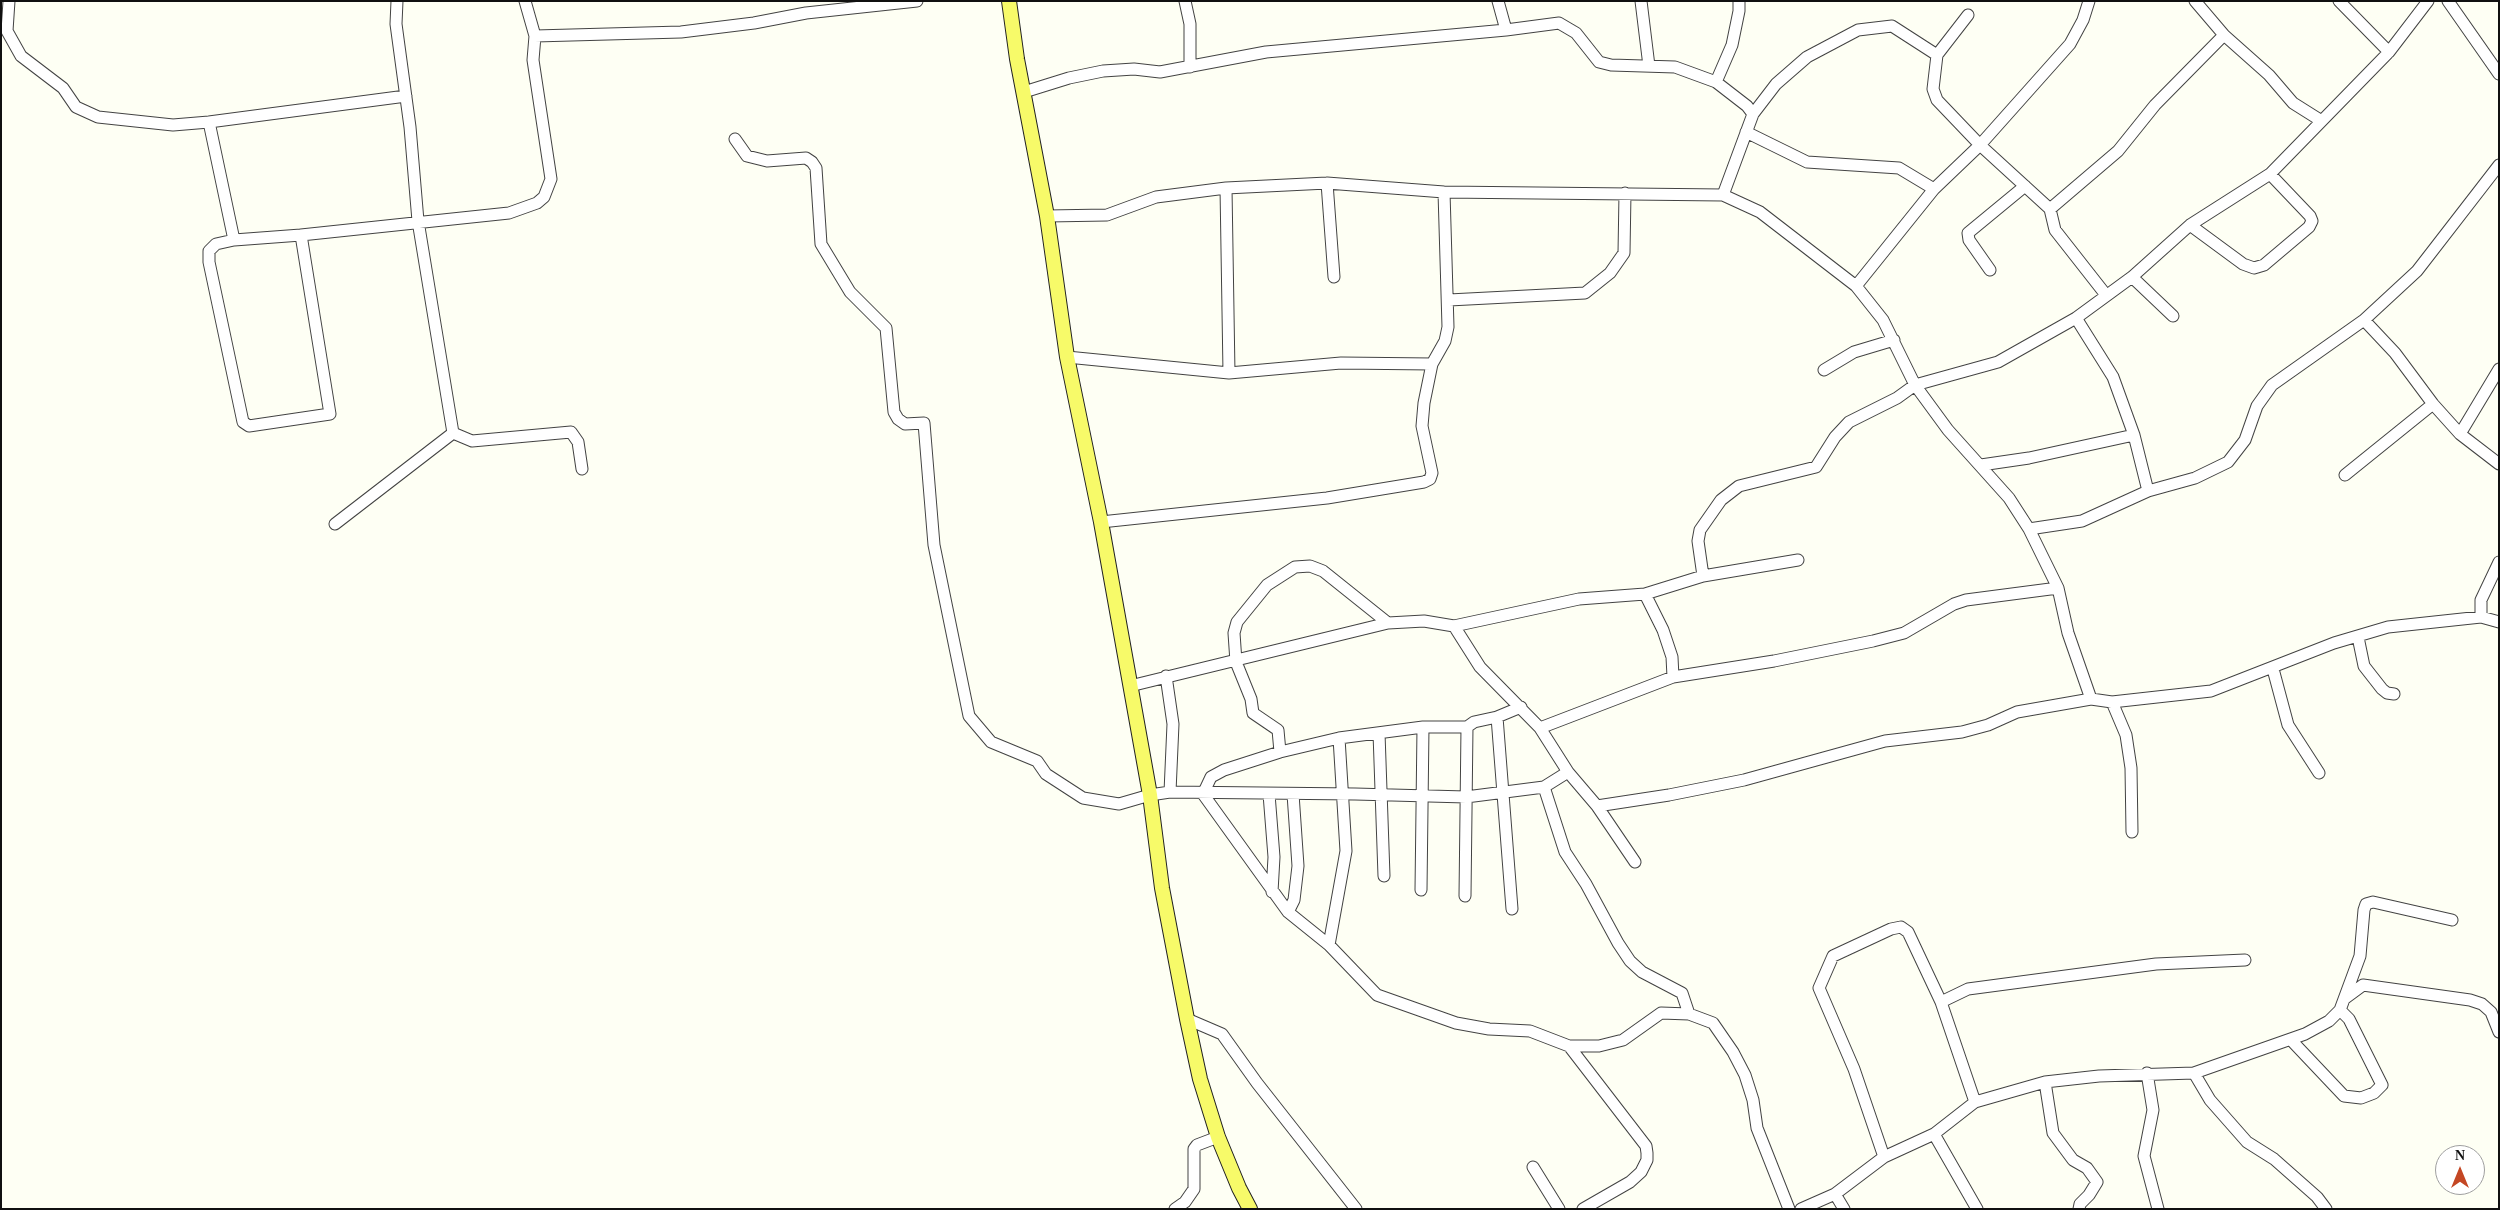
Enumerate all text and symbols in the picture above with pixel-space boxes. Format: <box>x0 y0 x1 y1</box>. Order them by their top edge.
north arrow <box>2435 1145 2485 1195</box>
text: N <box>2455 1148 2465 1163</box>

